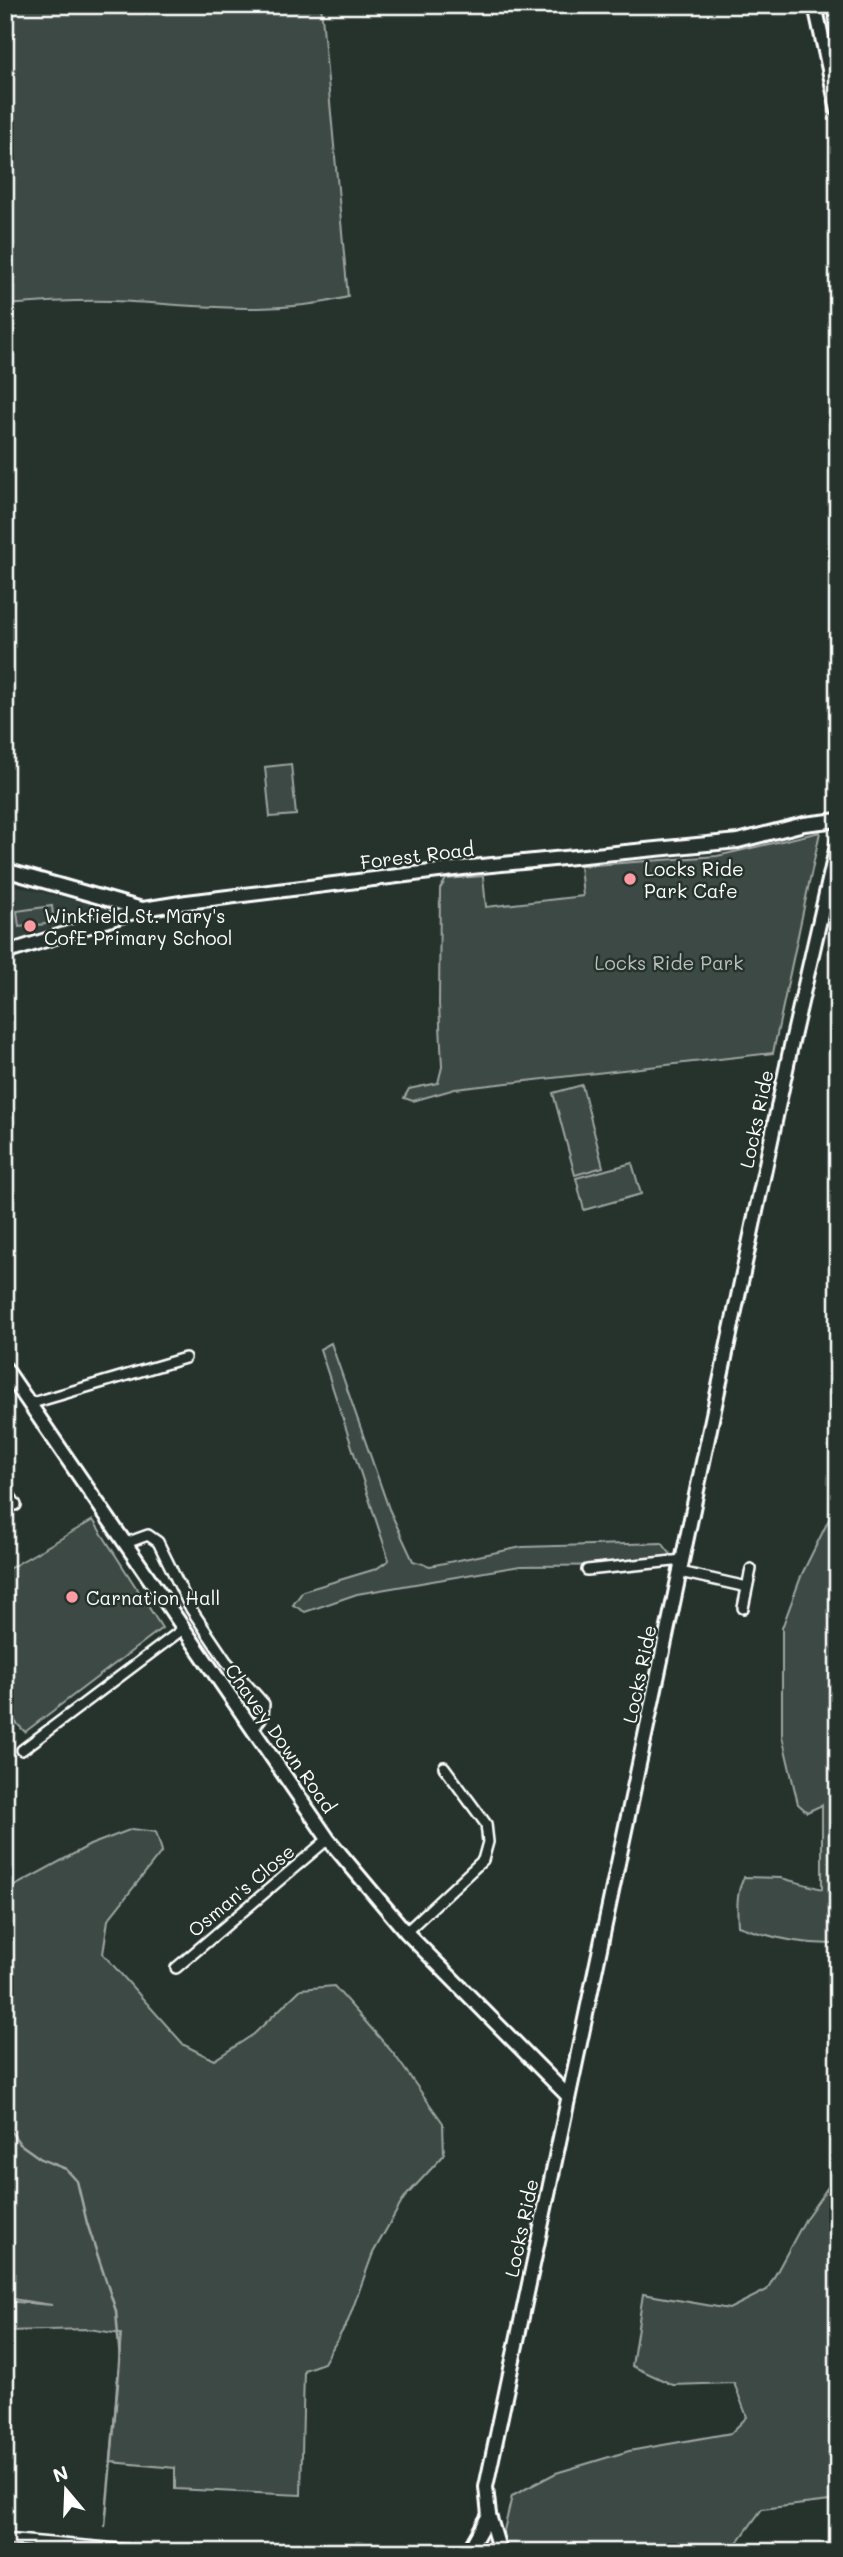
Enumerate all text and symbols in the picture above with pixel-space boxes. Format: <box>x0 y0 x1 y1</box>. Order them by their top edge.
street label: Forest Road <box>359 836 475 874</box>
place label: Locks Ride Park Cafe <box>644 856 744 903</box>
marker: Locks Ride Park Cafe <box>622 871 638 887</box>
place label: Winkfield St. Mary's CofE Primary School <box>44 903 233 950</box>
marker: Winkfield St. Mary's CofE Primary School <box>22 918 38 934</box>
park label: Locks Ride Park <box>595 950 743 975</box>
street label: Locks Ride <box>733 1068 779 1170</box>
place label: Carnation Hall <box>86 1585 220 1610</box>
marker: Carnation Hall <box>64 1589 80 1605</box>
street label: Locks Ride <box>616 1623 662 1725</box>
street label: Chavey Down Road <box>220 1658 342 1818</box>
street label: Osman's Close <box>182 1838 300 1942</box>
street label: Locks Ride <box>498 2177 544 2279</box>
north arrow <box>32 2456 102 2526</box>
text: N <box>49 2459 71 2488</box>

